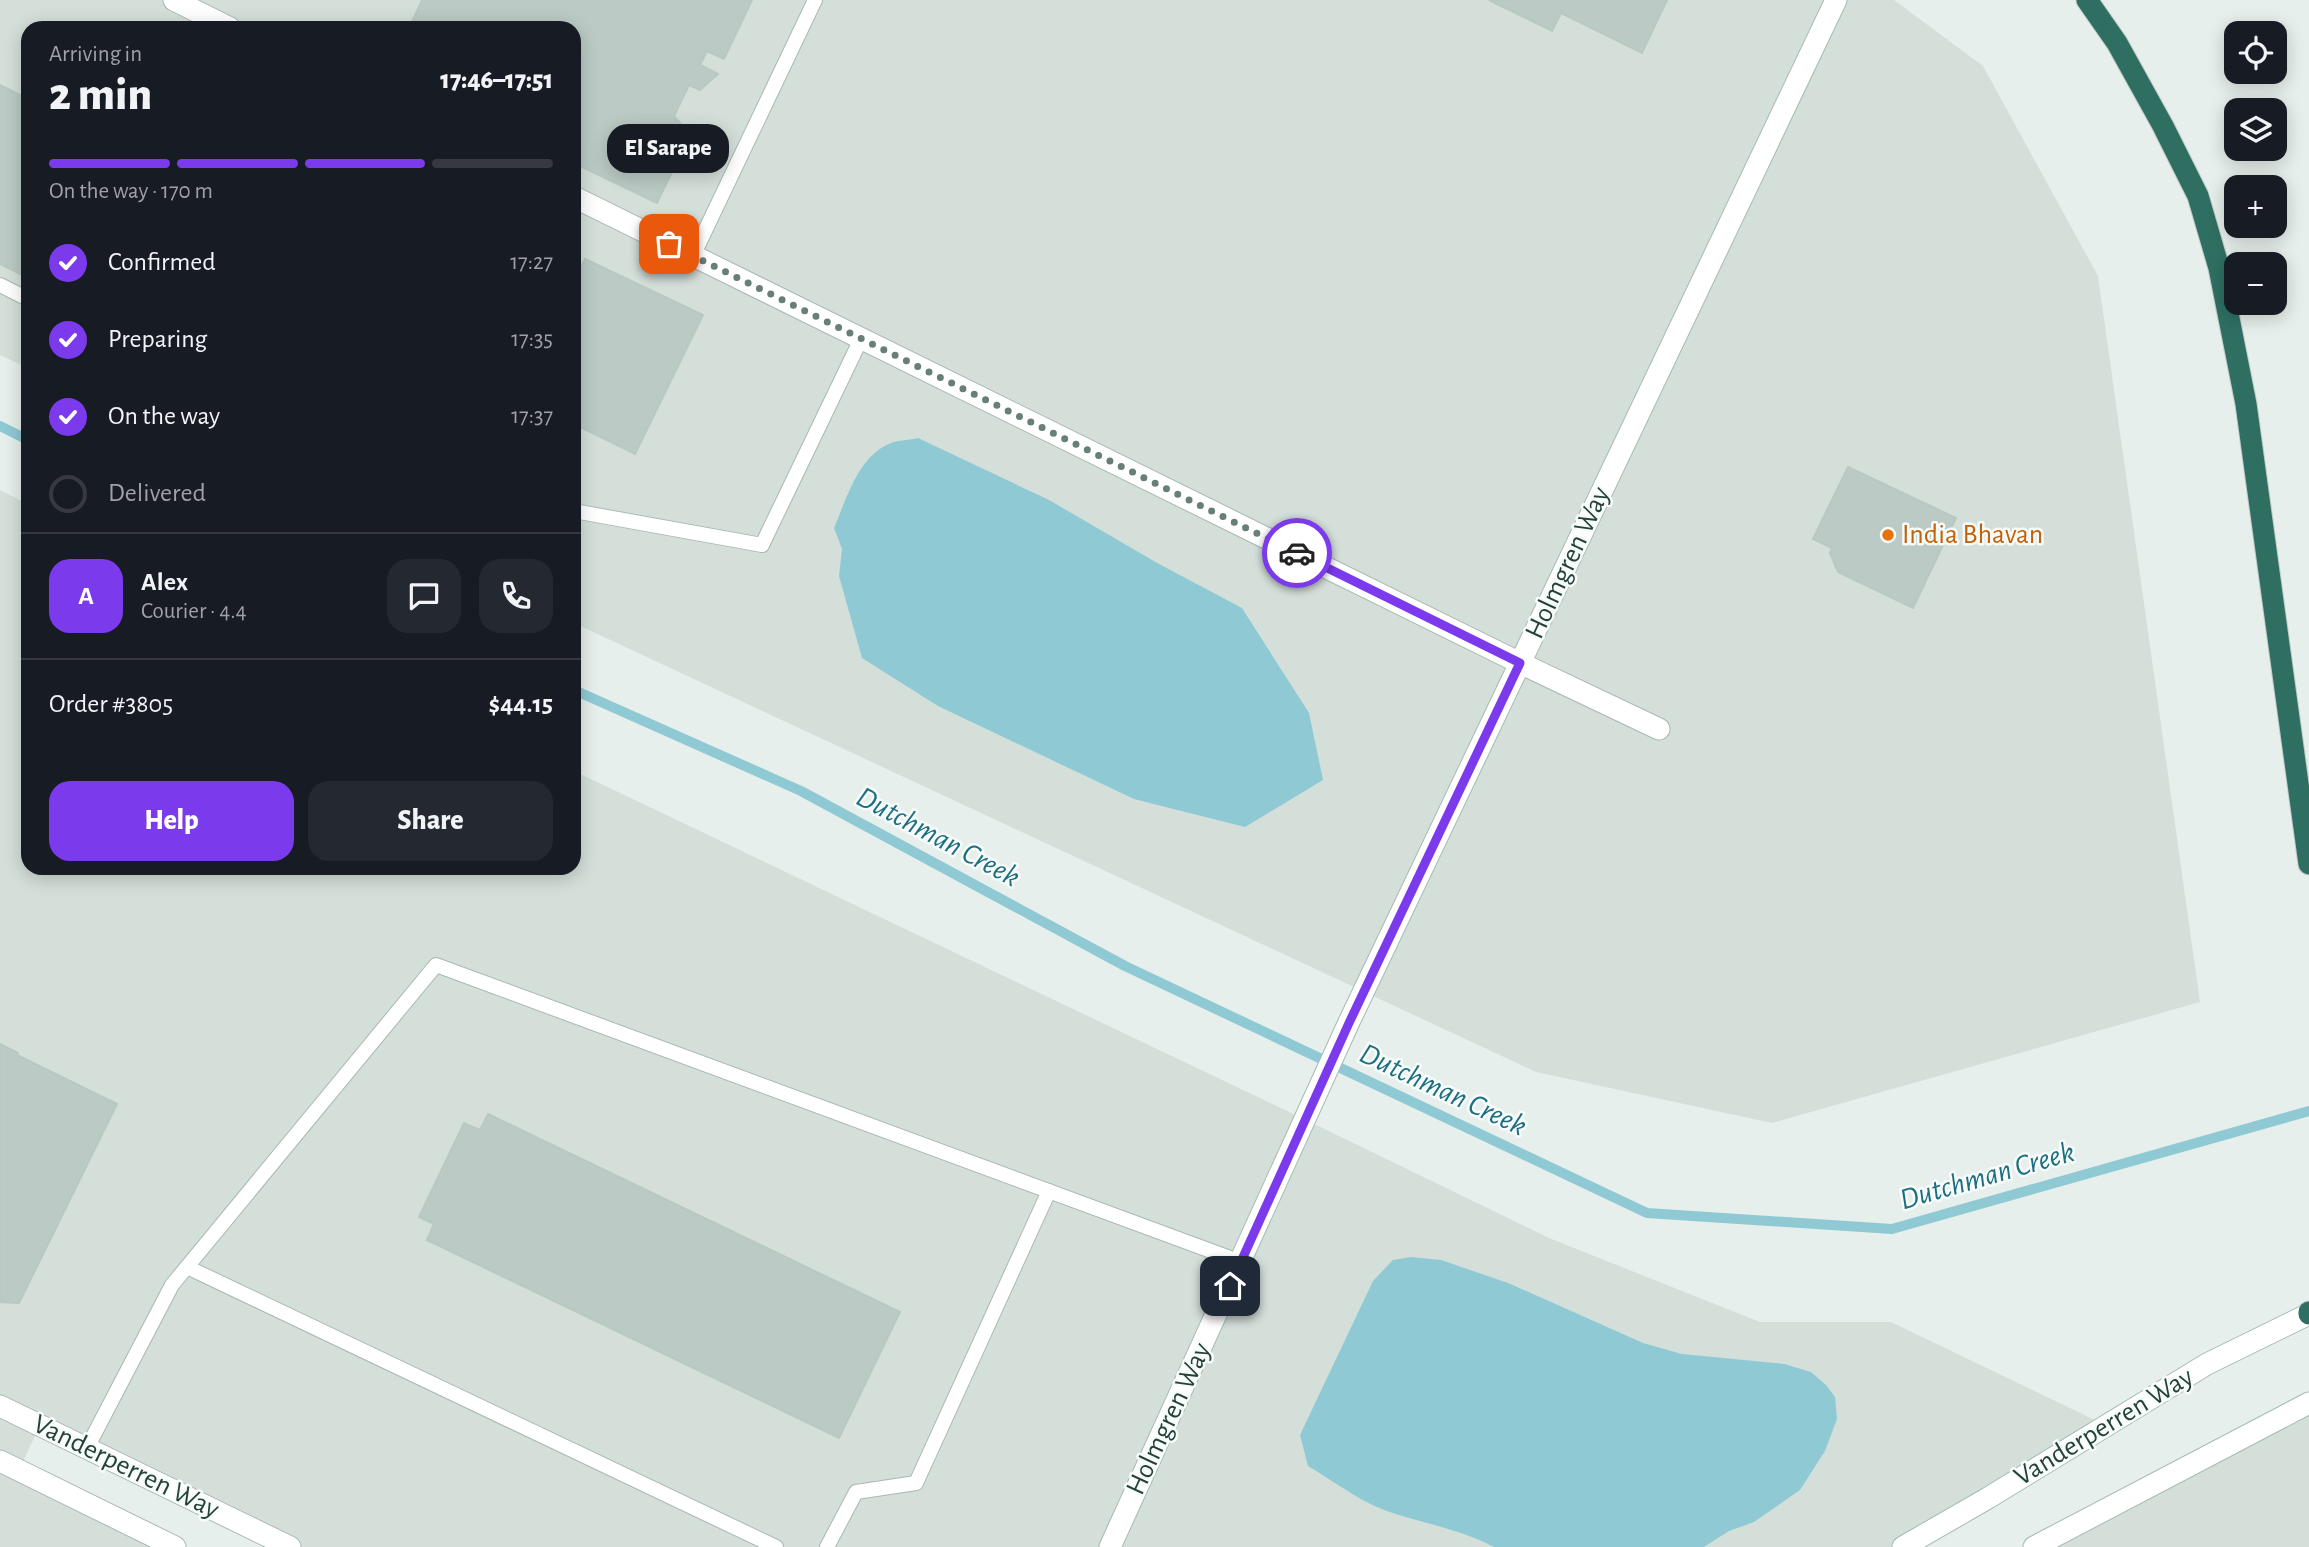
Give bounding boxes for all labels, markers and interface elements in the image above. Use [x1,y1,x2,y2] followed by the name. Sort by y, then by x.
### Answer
[2224,21,2287,315] map controls
[2224,21,2287,84] button: locate
[49,43,142,66] text: Arriving in
[440,67,553,93] text: 17:46–17:51
[49,72,152,118] text: 2 min
[2224,98,2287,161] button: layers
[608,125,730,174] callout: El Sarape
[625,137,711,160] text: El Sarape
[2224,175,2287,238] button: +
[49,180,213,203] text: On the way · 170 m
[639,214,699,274] pin
[650,225,688,263] icon: bag
[49,244,87,282] icon: check
[108,249,216,275] text: Confirmed
[510,251,553,274] text: 17:27
[2224,252,2287,315] button: −
[49,321,87,359] icon: check
[108,326,207,352] text: Preparing
[511,328,553,351] text: 17:35
[49,398,87,436] icon: check
[108,403,220,429] text: On the way
[511,405,553,428] text: 17:37
[108,480,206,506] text: Delivered
[1521,483,1615,643] street label: Holmgren Way
[1262,518,1332,588] courier
[1902,521,2043,549] place label: India Bhavan
[1880,527,1896,543] marker: India Bhavan
[1278,534,1316,572] icon: car
[387,559,461,633] button: chat
[479,559,553,633] button: phone
[141,569,188,595] text: Alex
[78,583,94,609] text: A
[141,600,247,623] text: Courier · 4.4
[49,691,173,717] text: Order #3805
[489,691,553,717] text: $44.15
[49,781,294,861] button: Help
[308,781,553,861] button: Share
[851,781,1025,893] water label: Dutchman Creek
[1355,1038,1531,1142] water label: Dutchman Creek
[1896,1137,2078,1215] water label: Dutchman Creek
[1200,1256,1260,1316] pin
[1211,1267,1249,1305] icon: home
[1122,1339,1216,1499] street label: Holmgren Way
[2010,1363,2198,1491] street label: Vanderperren Way
[29,1410,223,1524] street label: Vanderperren Way

